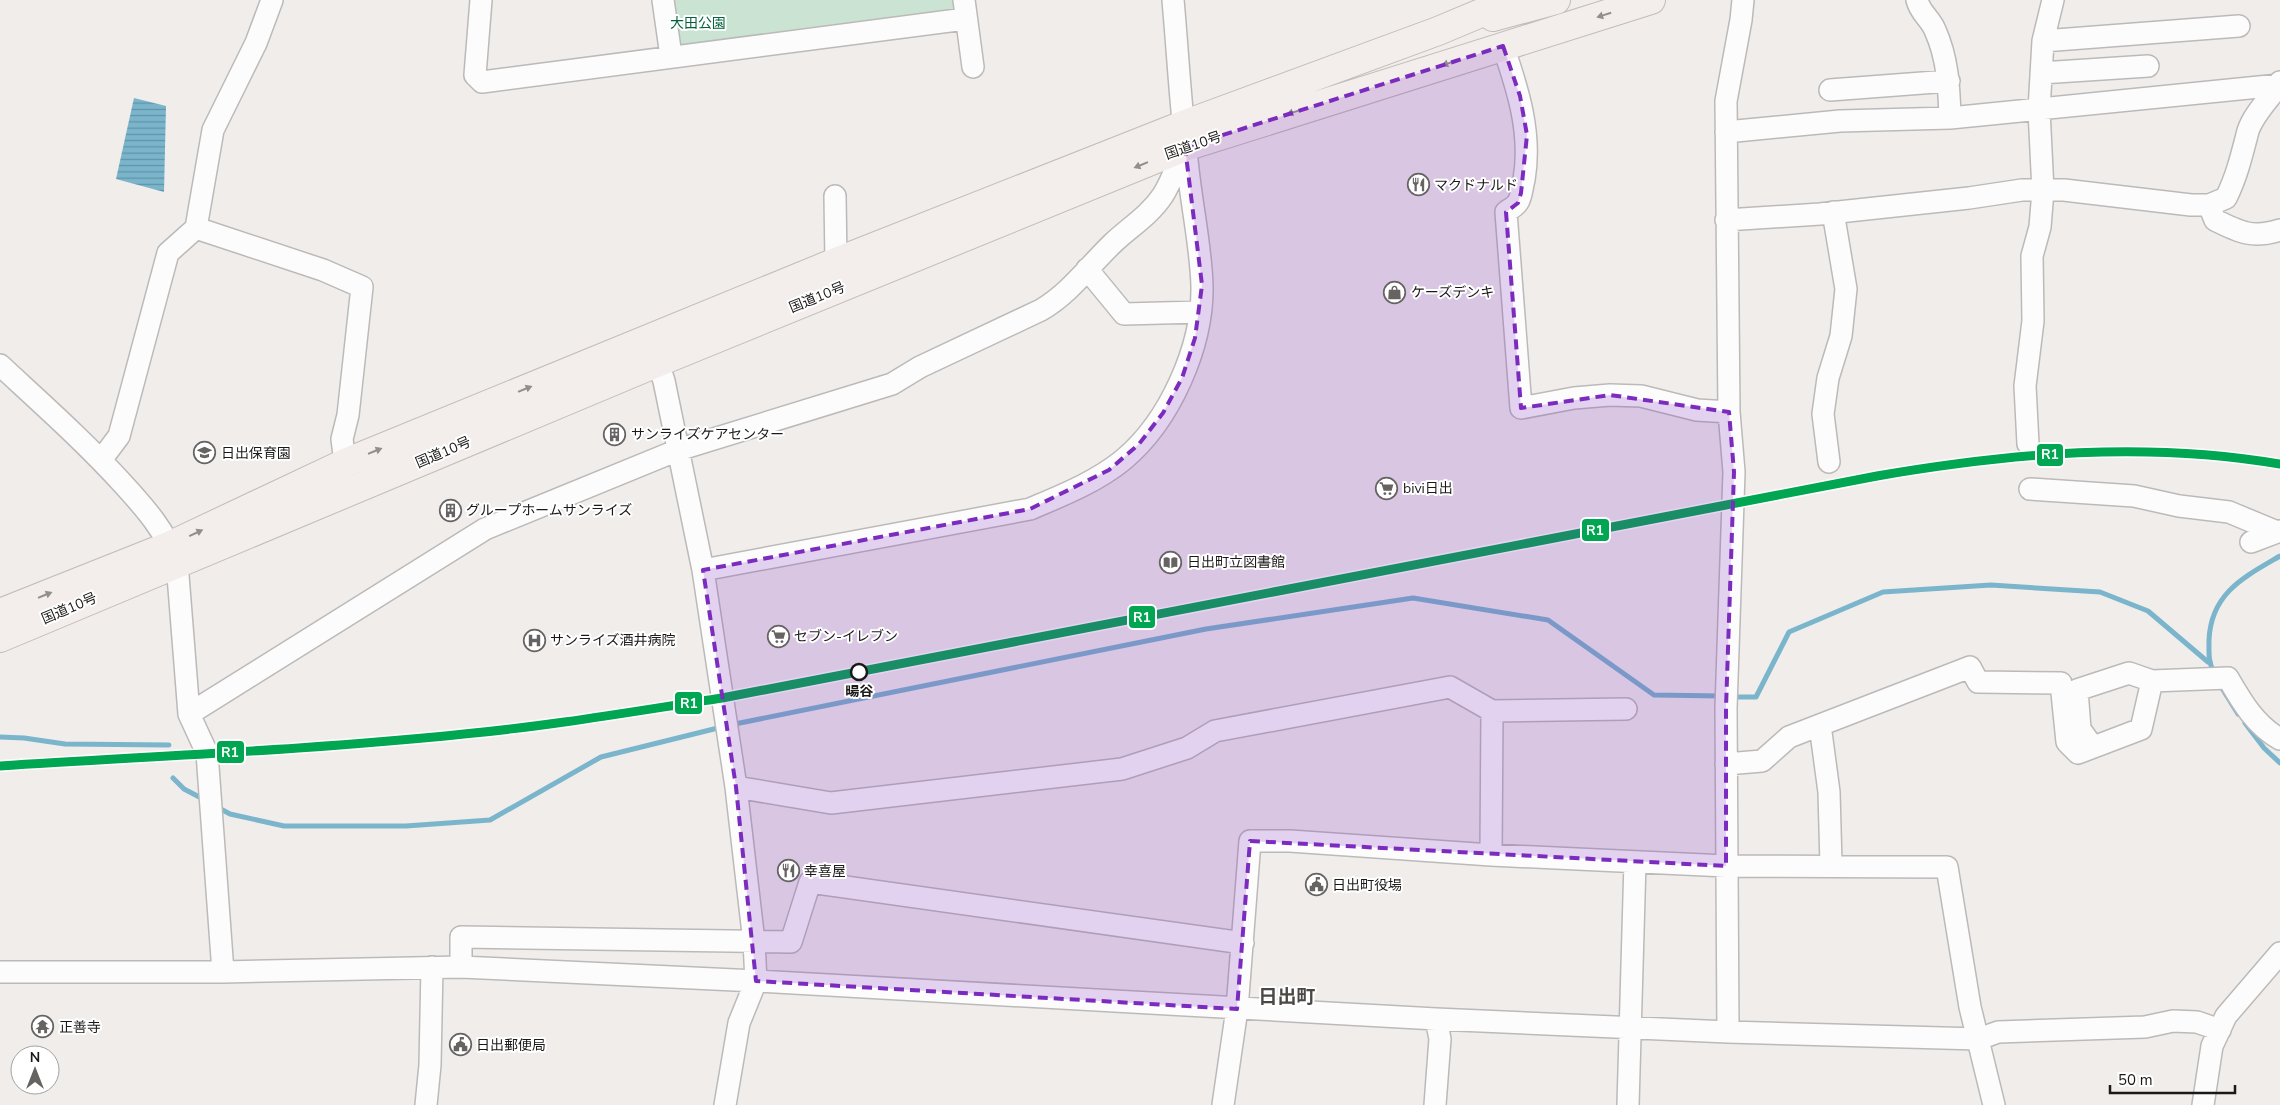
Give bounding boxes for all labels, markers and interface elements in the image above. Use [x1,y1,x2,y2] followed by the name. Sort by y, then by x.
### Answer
[1596,11,1611,19] one-way arrow
[670,14,726,33] park label: 大田公園
[1441,60,1456,68] one-way arrow
[1286,109,1301,117] one-way arrow
[1162,127,1224,164] street label: 国道10号
[1133,162,1148,169] one-way arrow
[1406,173,1430,197] restaurant icon: マクドナルド
[1434,176,1518,195] place label: マクドナルド
[786,278,848,317] street label: 国道10号
[1383,280,1407,304] shop icon: ケーズデンキ
[1411,283,1494,302] place label: ケーズデンキ
[518,385,533,392] one-way arrow
[603,422,627,446] building icon: サンライズケアセンター
[631,425,784,444] place label: サンライズケアセンター
[412,432,474,473] street label: 国道10号
[193,441,217,465] school or university icon: 日出保育園
[2036,443,2064,467] line badge: R1
[221,444,291,463] place label: 日出保育園
[2041,445,2059,464] text: R1
[368,447,383,455] one-way arrow
[1375,476,1399,500] supermarket icon: bivi日出
[1403,479,1453,498] place label: bivi日出
[438,498,462,522] building icon: グループホームサンライズ
[466,501,632,520] place label: グループホームサンライズ
[1581,518,1610,542] line badge: R1
[1586,521,1604,540] text: R1
[189,529,203,537] one-way arrow
[1159,550,1183,574] library icon: 日出町立図書館
[1187,553,1285,572] place label: 日出町立図書館
[38,588,100,629] street label: 国道10号
[38,590,52,598] one-way arrow
[1128,605,1156,629] line badge: R1
[1133,608,1151,627] text: R1
[766,624,790,648] supermarket icon: セブン-イレブン
[794,627,898,646] place label: セブン-イレブン
[522,628,546,652] hospital icon: サンライズ酒井病院
[550,631,676,650] place label: サンライズ酒井病院
[850,663,868,681] marker: 暘谷
[845,682,874,701] place label: 暘谷
[674,691,703,715] line badge: R1
[680,694,698,713] text: R1
[216,740,245,764] line badge: R1
[221,743,239,762] text: R1
[776,859,800,883] restaurant icon: 幸喜屋
[804,862,846,881] place label: 幸喜屋
[1304,873,1328,897] public building icon: 日出町役場
[1332,876,1402,895] place label: 日出町役場
[1258,984,1316,1010] district label: 日出町
[31,1015,55,1039] temple icon: 正善寺
[59,1018,101,1037] place label: 正善寺
[448,1033,472,1057] public building icon: 日出郵便局
[476,1036,546,1055] place label: 日出郵便局
[10,1045,60,1095] north arrow
[30,1048,40,1067] text: N
[2110,1062,2235,1094] scale bar
[2118,1070,2153,1090] text: 50 m

